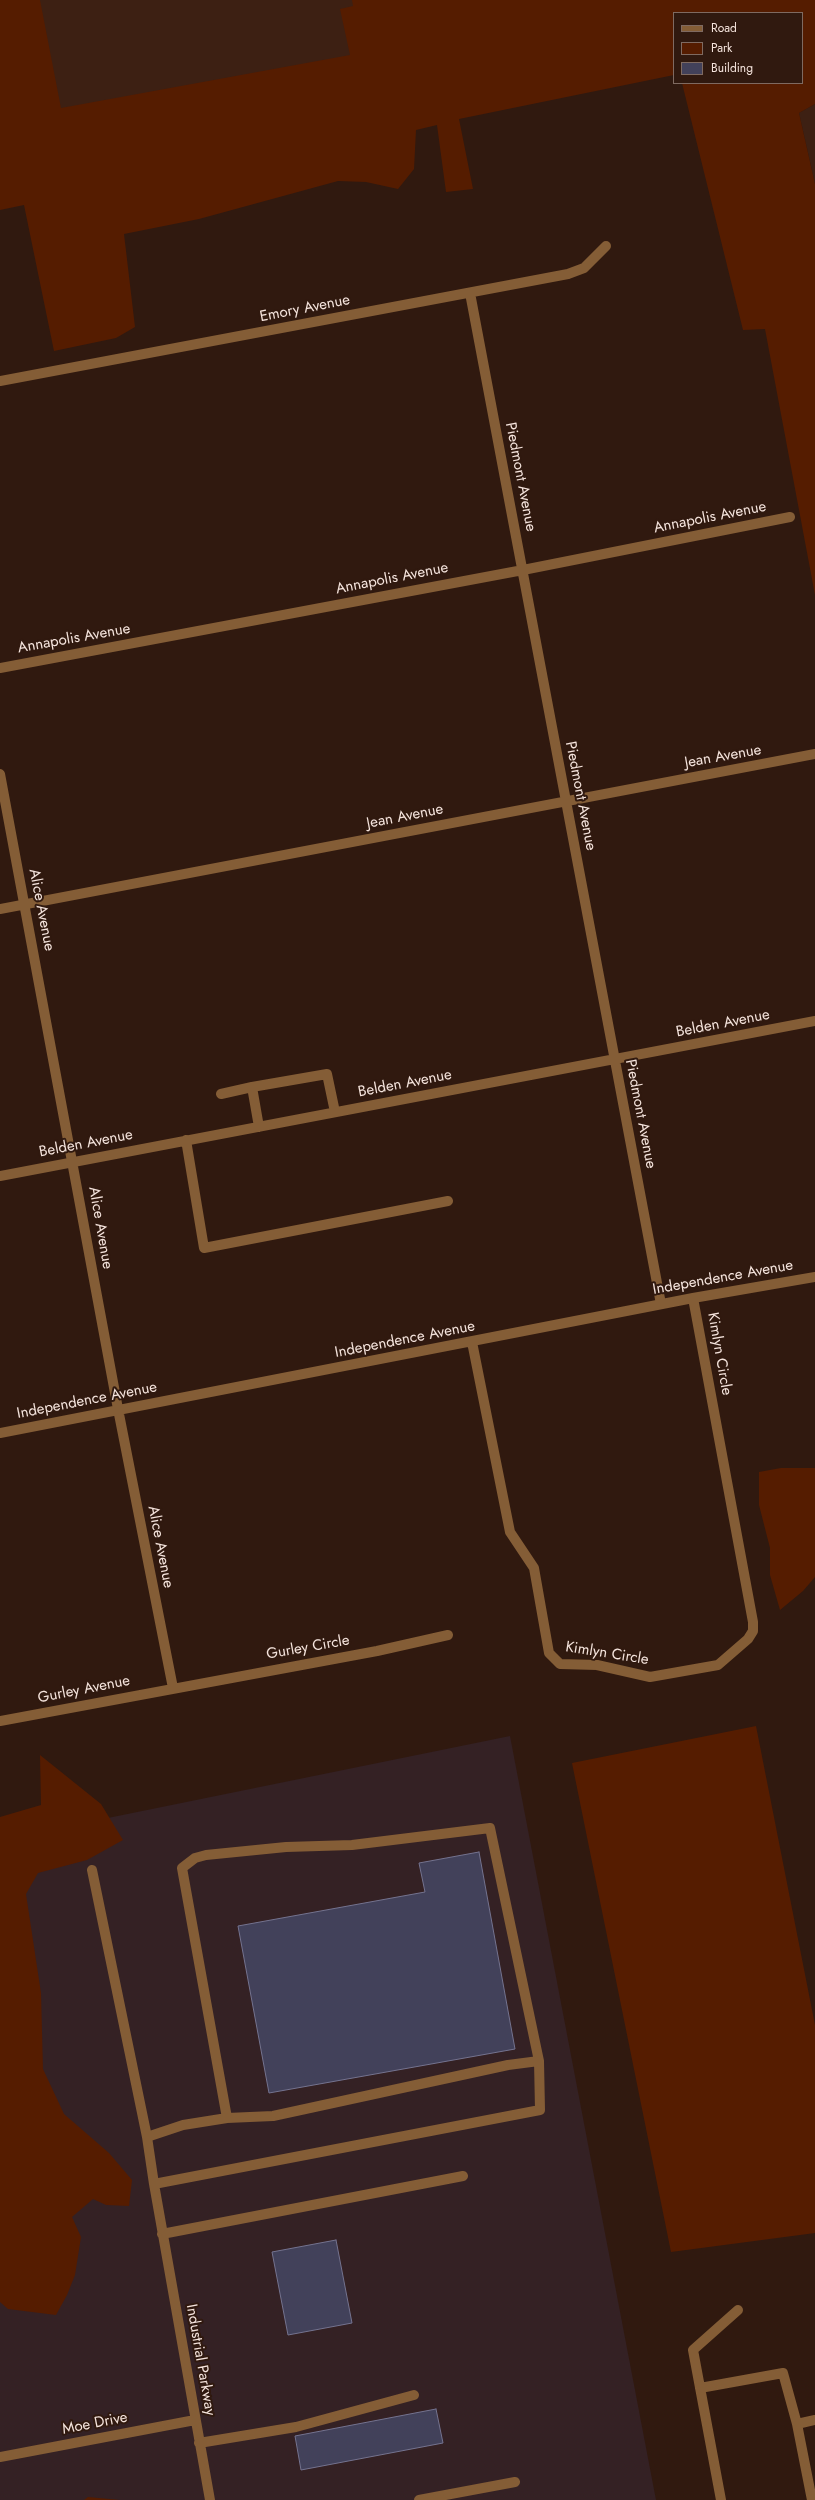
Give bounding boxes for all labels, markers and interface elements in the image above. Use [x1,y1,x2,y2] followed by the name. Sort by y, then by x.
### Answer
[673,12,803,84] legend
[711,19,737,37] text: Road
[711,39,732,57] text: Park
[711,59,753,77] text: Building
[258,291,352,327] street label: Emory Avenue
[501,421,539,533] street label: Piedmont Avenue
[652,498,768,538] street label: Annapolis Avenue
[334,559,450,599] street label: Annapolis Avenue
[16,620,132,658] street label: Annapolis Avenue
[561,740,599,852] street label: Piedmont Avenue
[683,741,763,773] street label: Jean Avenue
[365,801,445,833] street label: Jean Avenue
[24,867,58,953] street label: Alice Avenue
[675,1006,771,1042] street label: Belden Avenue
[621,1058,659,1170] street label: Piedmont Avenue
[357,1066,453,1102] street label: Belden Avenue
[38,1126,134,1162] street label: Belden Avenue
[84,1185,116,1271] street label: Alice Avenue
[651,1257,795,1299] street label: Independence Avenue
[703,1311,735,1397] street label: Kimlyn Circle
[333,1318,477,1362] street label: Independence Avenue
[15,1379,159,1423] street label: Independence Avenue
[143,1504,177,1590] street label: Alice Avenue
[265,1632,351,1664] street label: Gurley Circle
[564,1639,650,1669] street label: Kimlyn Circle
[36,1672,132,1708] street label: Gurley Avenue
[181,2303,219,2417] street label: Industrial Parkway
[61,2409,129,2439] street label: Moe Drive

